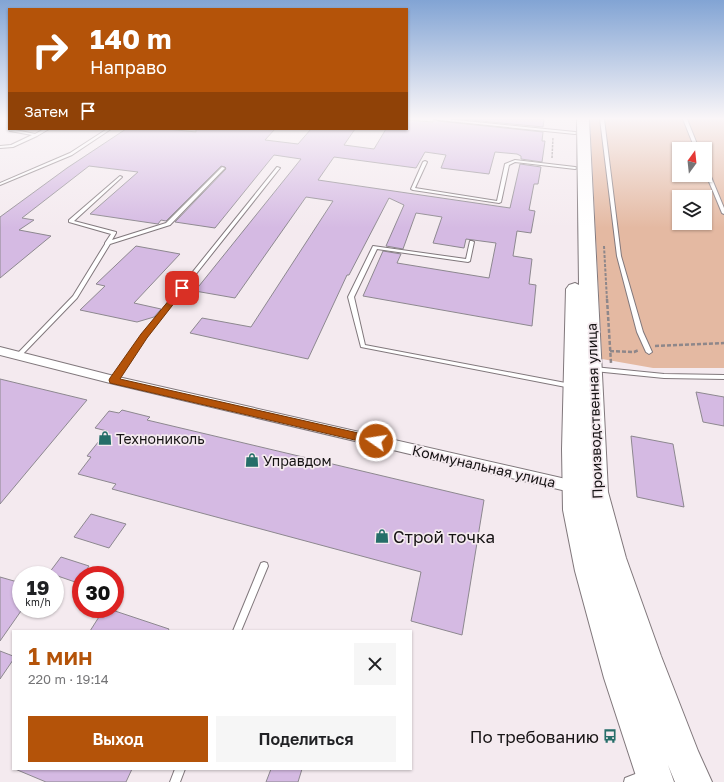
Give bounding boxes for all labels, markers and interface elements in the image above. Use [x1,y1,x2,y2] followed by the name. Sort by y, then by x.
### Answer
[90,22,172,55] text: 140 m
[24,24,76,76] icon: right
[90,56,167,78] text: Направо
[77,100,99,122] icon: arrive
[24,102,69,120] text: Затем
[672,142,712,182] north arrow
[672,142,712,230] map controls
[672,190,712,230] button: layers
[165,271,199,305] pin
[171,277,193,299] icon: arrive
[582,323,606,499] street label: Производственная улица
[355,420,397,462] position arrow
[97,430,113,446] shop icon: Технониколь
[116,430,205,447] place label: Технониколь
[411,441,557,491] street label: Коммунальная улица
[244,452,260,468] shop icon: Управдом
[263,452,332,469] place label: Управдом
[393,526,495,547] place label: Строй точка
[374,528,390,544] shop icon: Строй точка
[72,566,124,618] speed limit sign: 30
[26,575,49,599] text: 19
[25,596,51,608] text: km/h
[28,641,93,670] text: 1 мин
[354,643,396,685] button: close
[28,671,109,687] text: 220 m · 19:14
[28,716,208,762] button: Выход
[216,716,396,762] button: Поделиться
[470,726,599,747] place label: По требованию
[602,728,618,744] bus stop icon: По требованию

